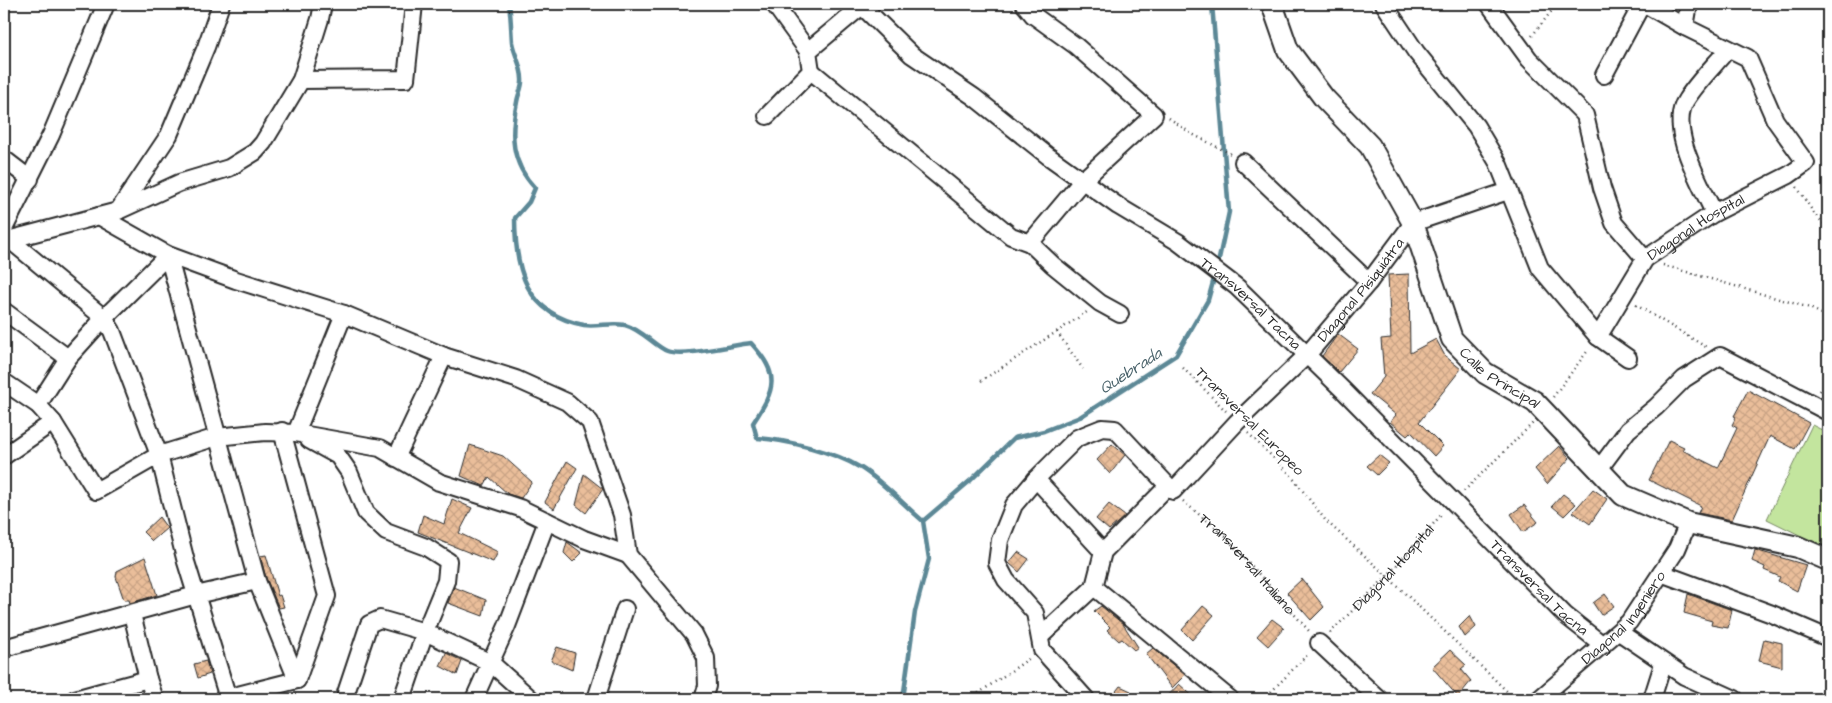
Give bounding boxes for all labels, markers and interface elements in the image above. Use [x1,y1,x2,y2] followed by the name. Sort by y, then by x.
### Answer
[1643,189,1748,266] street label: Diagonal Hospital
[1313,233,1410,347] street label: Diagonal Pisiquiátra
[1196,253,1306,355] street label: Transversal Tacna
[1095,342,1167,399] water label: Quebrada
[1454,343,1545,413] street label: Calle Principal
[1191,362,1309,481] street label: Transversal Europeo
[1194,509,1300,620] street label: Transversal Italiano
[1348,520,1439,616] street label: Diagonal Hospital
[1485,535,1593,641] street label: Transversal Tacna
[1577,566,1671,670] street label: Diagonal Ingeniero

